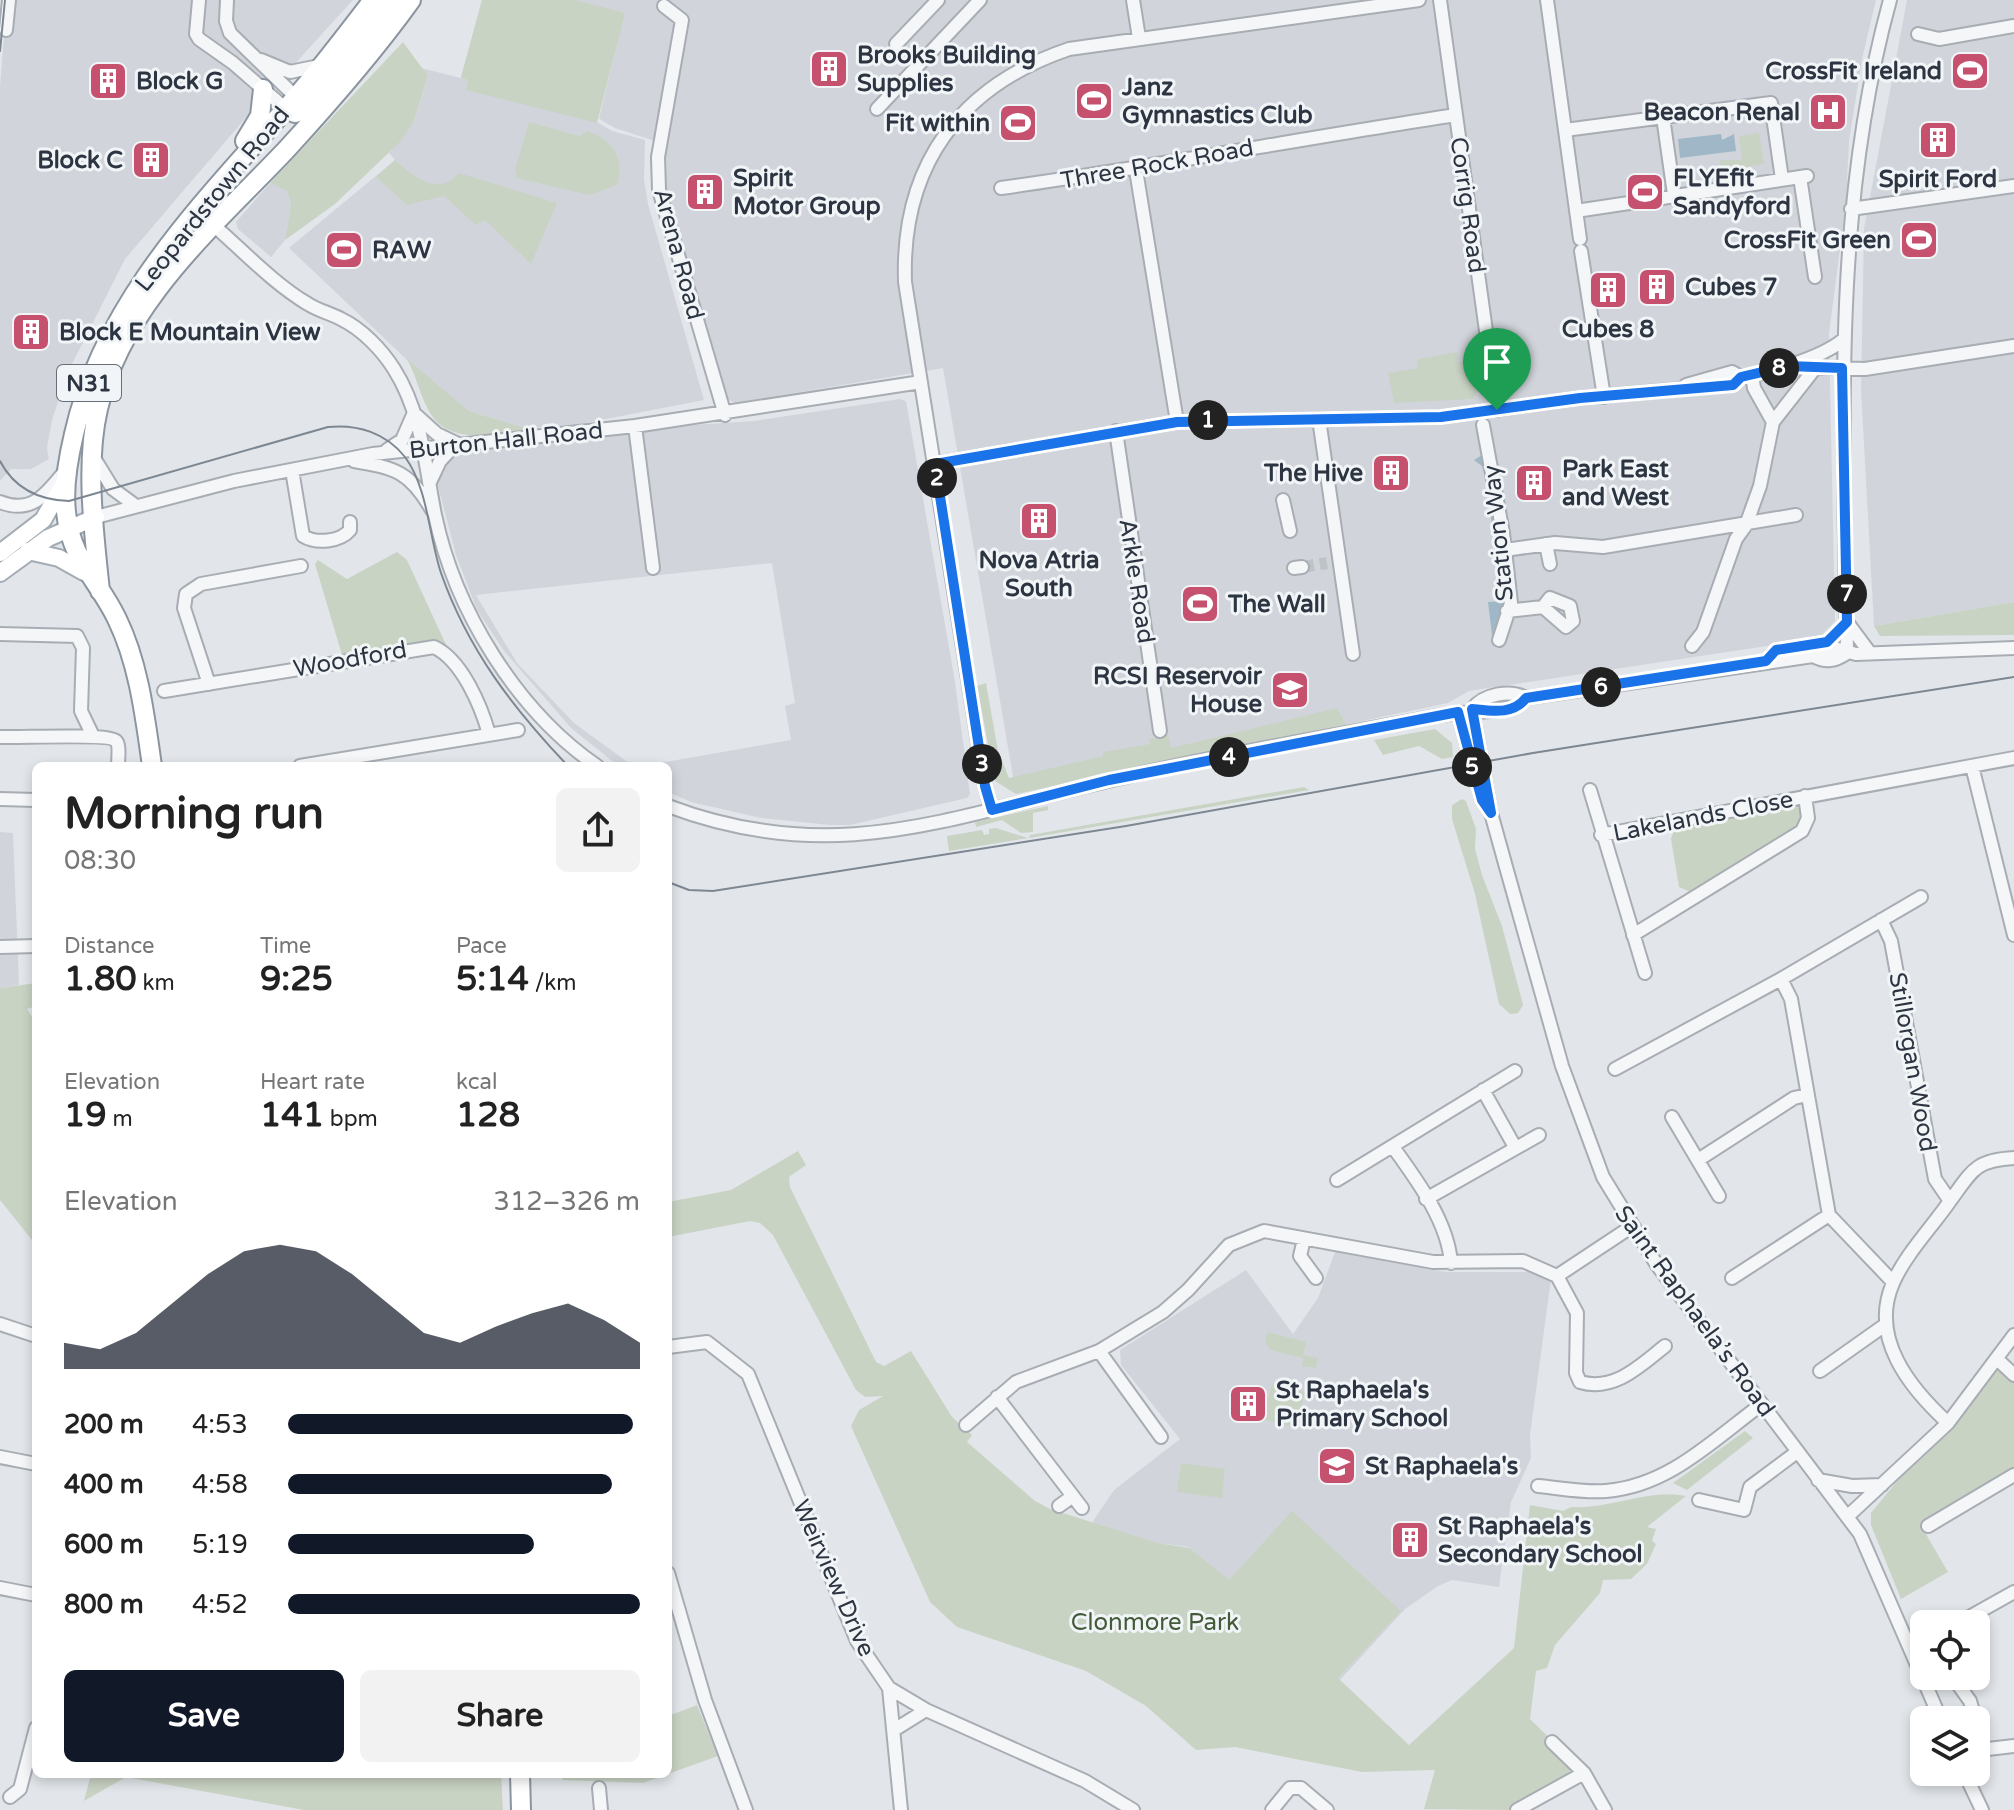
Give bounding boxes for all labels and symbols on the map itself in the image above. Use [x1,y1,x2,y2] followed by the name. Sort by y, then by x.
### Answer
[857,41,1036,98] place label: Brooks Building Supplies
[808,48,850,90] building icon: Brooks Building Supplies
[1949,50,1991,92] sports icon: CrossFit Ireland
[1765,57,1942,86] place label: CrossFit Ireland
[87,60,129,102] building icon: Block G
[136,67,223,96] place label: Block G
[1121,73,1313,130] place label: Janz Gymnastics Club
[1073,80,1115,122] sports icon: Janz Gymnastics Club
[1807,91,1849,133] hospital icon: Beacon Renal
[1644,98,1800,127] place label: Beacon Renal
[129,101,296,298] street label: Leopardstown Road
[997,102,1039,144] sports icon: Fit within
[885,109,990,138] place label: Fit within
[1917,119,1959,161] building icon: Spirit Ford
[1058,133,1256,196] street label: Three Rock Road
[1444,135,1491,275] street label: Corrig Road
[130,139,172,181] building icon: Block C
[37,146,123,175] place label: Block C
[733,164,881,221] place label: Spirit Motor Group
[1673,164,1791,221] place label: FLYEfit Sandyford
[1879,165,1997,194] place label: Spirit Ford
[684,171,726,213] building icon: Spirit Motor Group
[1624,171,1666,213] sports icon: FLYEfit Sandyford
[647,185,710,323] street label: Arena Road
[1898,219,1940,261] sports icon: CrossFit Green
[1724,226,1891,255] place label: CrossFit Green
[323,229,365,271] sports icon: RAW
[372,236,432,265] place label: RAW
[1636,266,1678,308] building icon: Cubes 7
[1587,269,1629,311] building icon: Cubes 8
[1685,273,1778,302] place label: Cubes 7
[10,311,52,353] building icon: Block E Mountain View
[1562,315,1654,344] place label: Cubes 8
[59,318,320,347] place label: Block E Mountain View
[1463,328,1531,410] pin
[1759,348,1799,388] pin: 8
[57,365,121,401] road number: N31
[1188,400,1228,440] pin: 1
[408,416,604,465] street label: Burton Hall Road
[1370,452,1412,494] building icon: The Hive
[1562,455,1670,512] place label: Park East and West
[917,458,957,498] pin: 2
[1263,459,1363,488] place label: The Hive
[1513,462,1555,504] building icon: Park East and West
[1477,463,1520,602] street label: Station Way
[1018,500,1060,542] building icon: Nova Atria South
[1112,517,1161,646] street label: Arkle Road
[979,546,1099,603] place label: Nova Atria South
[1827,574,1867,614] pin: 7
[1179,583,1221,625] sports icon: The Wall
[1227,590,1326,619] place label: The Wall
[291,635,409,684] street label: Woodford
[1093,662,1263,719] place label: RCSI Reservoir House
[1581,667,1621,707] pin: 6
[1269,669,1311,711] school or university icon: RCSI Reservoir House
[1209,737,1249,777] pin: 4
[962,744,1002,784] pin: 3
[1452,747,1492,787] pin: 5
[1610,785,1796,848] street label: Lakelands Close
[1882,970,1943,1154] street label: Stillorgan Wood
[1608,1200,1781,1423] street label: Saint Raphaela’s Road
[1276,1376,1448,1433] place label: St Raphaela's Primary School
[1227,1383,1269,1425] building icon: St Raphaela's Primary School
[1316,1445,1358,1487] school or university icon: St Raphaela's
[1365,1452,1518,1481] place label: St Raphaela's
[786,1495,881,1661] street label: Weirview Drive
[1438,1512,1643,1569] place label: St Raphaela's Secondary School
[1389,1519,1431,1561] building icon: St Raphaela's Secondary School
[1071,1608,1239,1637] park label: Clonmore Park

